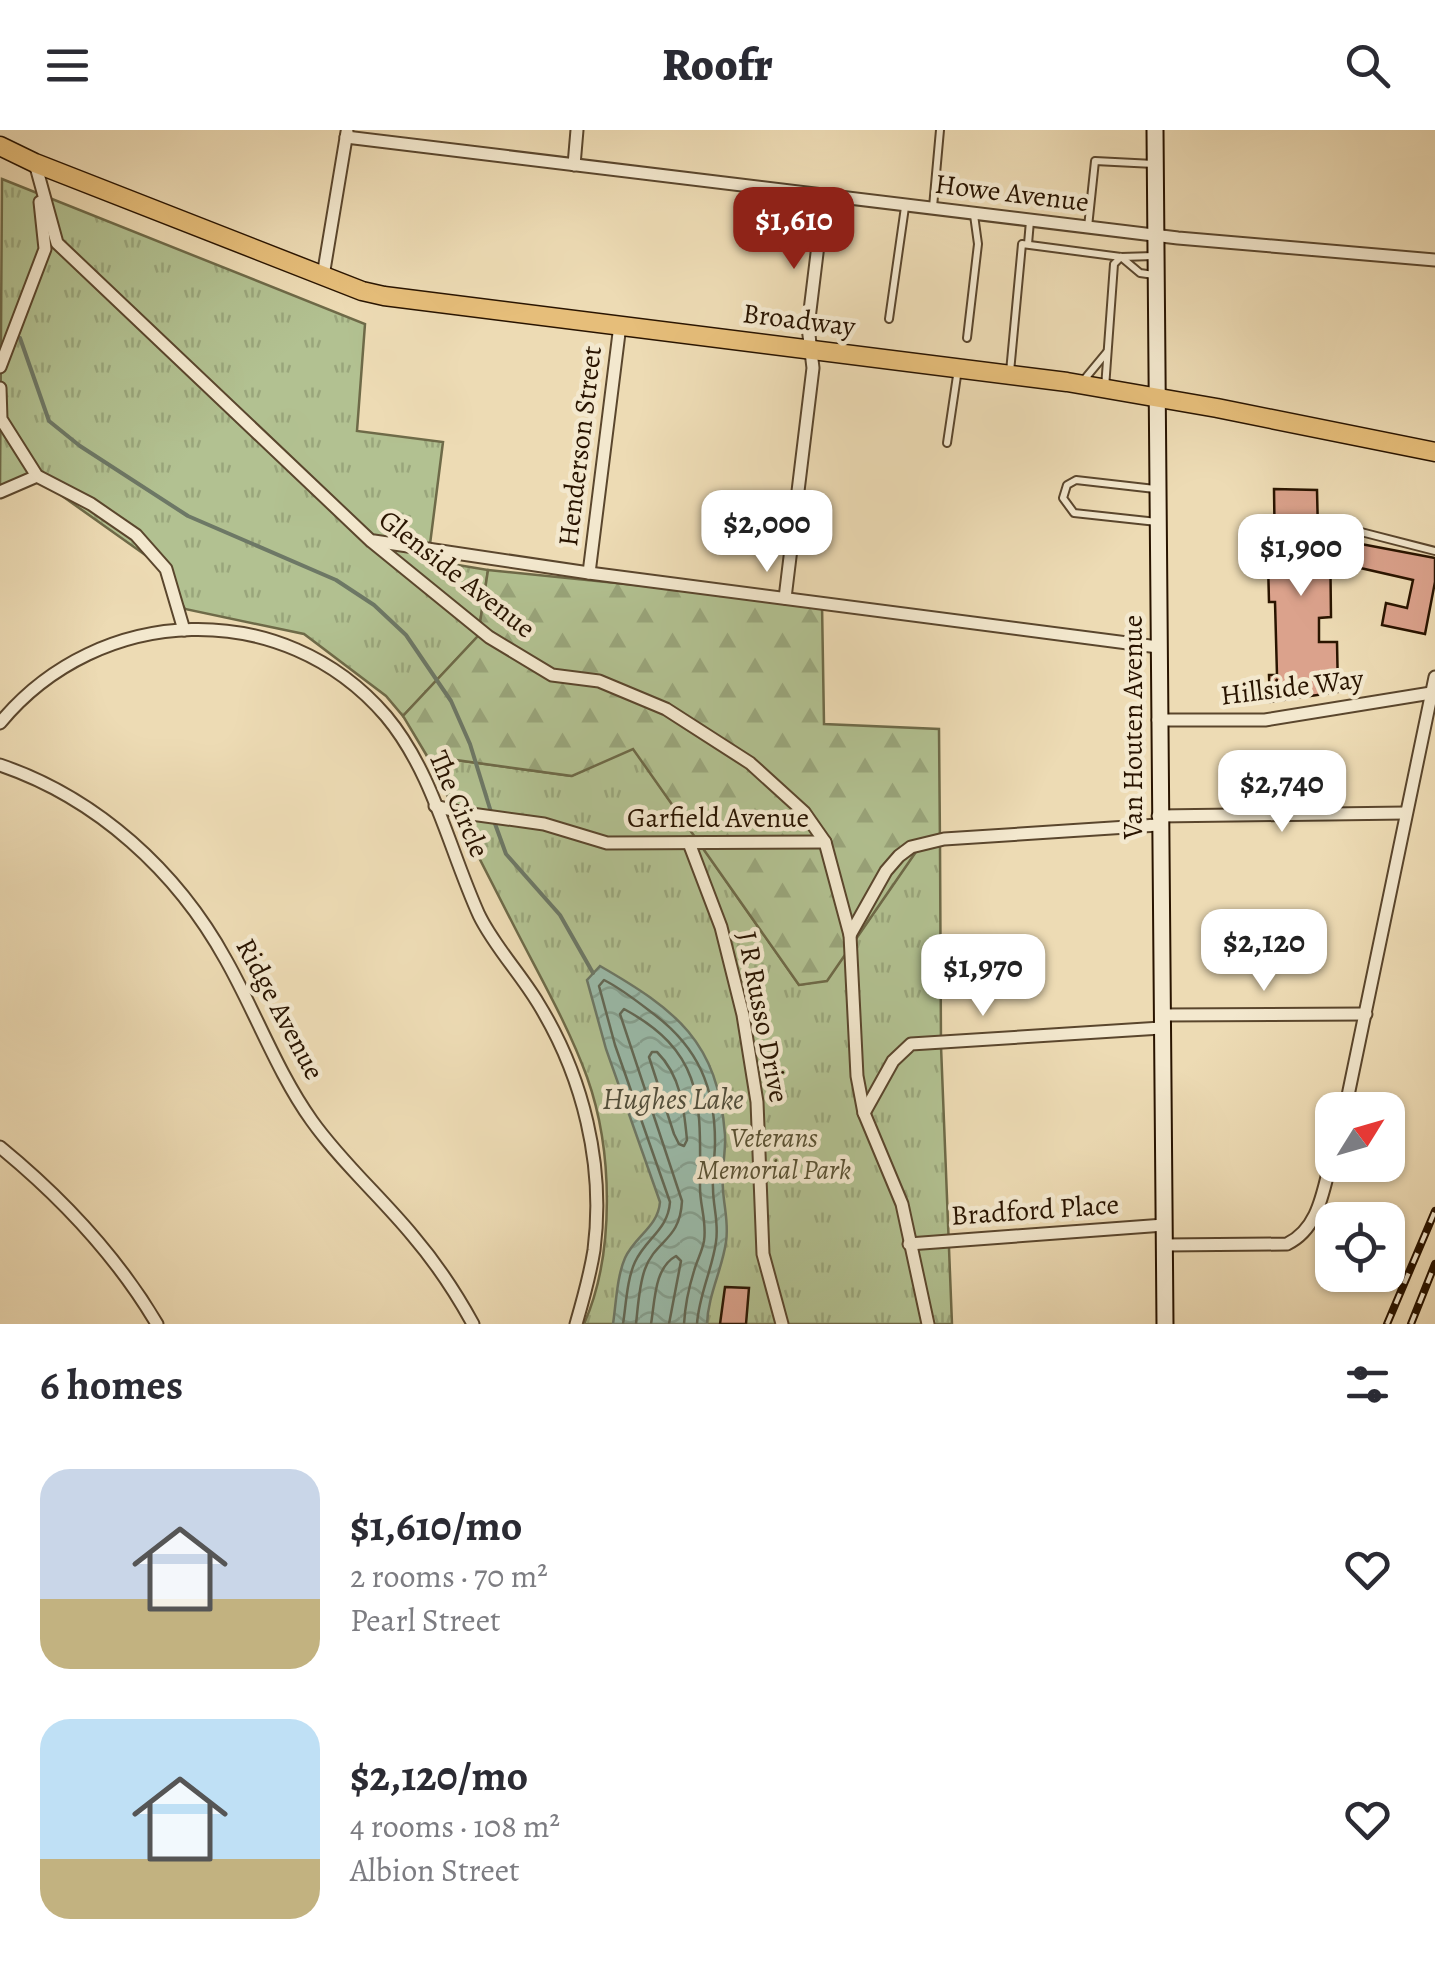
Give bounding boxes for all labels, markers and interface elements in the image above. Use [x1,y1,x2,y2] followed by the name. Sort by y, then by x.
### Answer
[662,34,773,96] text: Roofr
[40,38,95,93] icon: menu
[1340,38,1395,93] icon: search
[933,165,1091,221] street label: Howe Avenue
[713,187,875,272] pin: $1,610
[755,197,833,241] text: $1,610
[740,294,858,346] street label: Broadway
[549,344,611,548] street label: Henderson Street
[686,490,848,575] pin: $2,000
[723,500,811,544] text: $2,000
[371,501,543,647] street label: Glenside Avenue
[1220,514,1382,599] pin: $1,900
[1260,524,1342,568] text: $1,900
[1114,615,1152,840] street label: Van Houten Avenue
[1218,659,1366,715] street label: Hillside Way
[420,745,498,863] street label: The Circle
[1201,750,1363,835] pin: $2,740
[1240,760,1324,804] text: $2,740
[627,799,809,837] street label: Garfield Avenue
[1183,909,1345,994] pin: $2,120
[1223,919,1305,963] text: $2,120
[728,928,798,1106] street label: J R Russo Drive
[227,932,333,1086] street label: Ridge Avenue
[902,934,1064,1019] pin: $1,970
[943,944,1023,988] text: $1,970
[602,1079,744,1119] water label: Hughes Lake
[1315,1092,1405,1182] north arrow
[1315,1092,1405,1292] map controls
[697,1119,851,1189] park label: Veterans Memorial Park
[950,1185,1120,1235] street label: Bradford Place
[1315,1202,1405,1292] button: locate
[40,1356,183,1413] text: 6 homes
[1340,1357,1395,1412] icon: filters
[350,1497,522,1554] text: $1,610/mo
[120,1509,240,1629] icon: home
[1340,1542,1395,1597] icon: heart
[350,1554,548,1598] text: 2 rooms · 70 m²
[350,1598,501,1642] text: Pearl Street
[350,1747,528,1804] text: $2,120/mo
[120,1759,240,1879] icon: home
[1340,1792,1395,1847] icon: heart
[350,1804,560,1848] text: 4 rooms · 108 m²
[350,1848,520,1892] text: Albion Street

